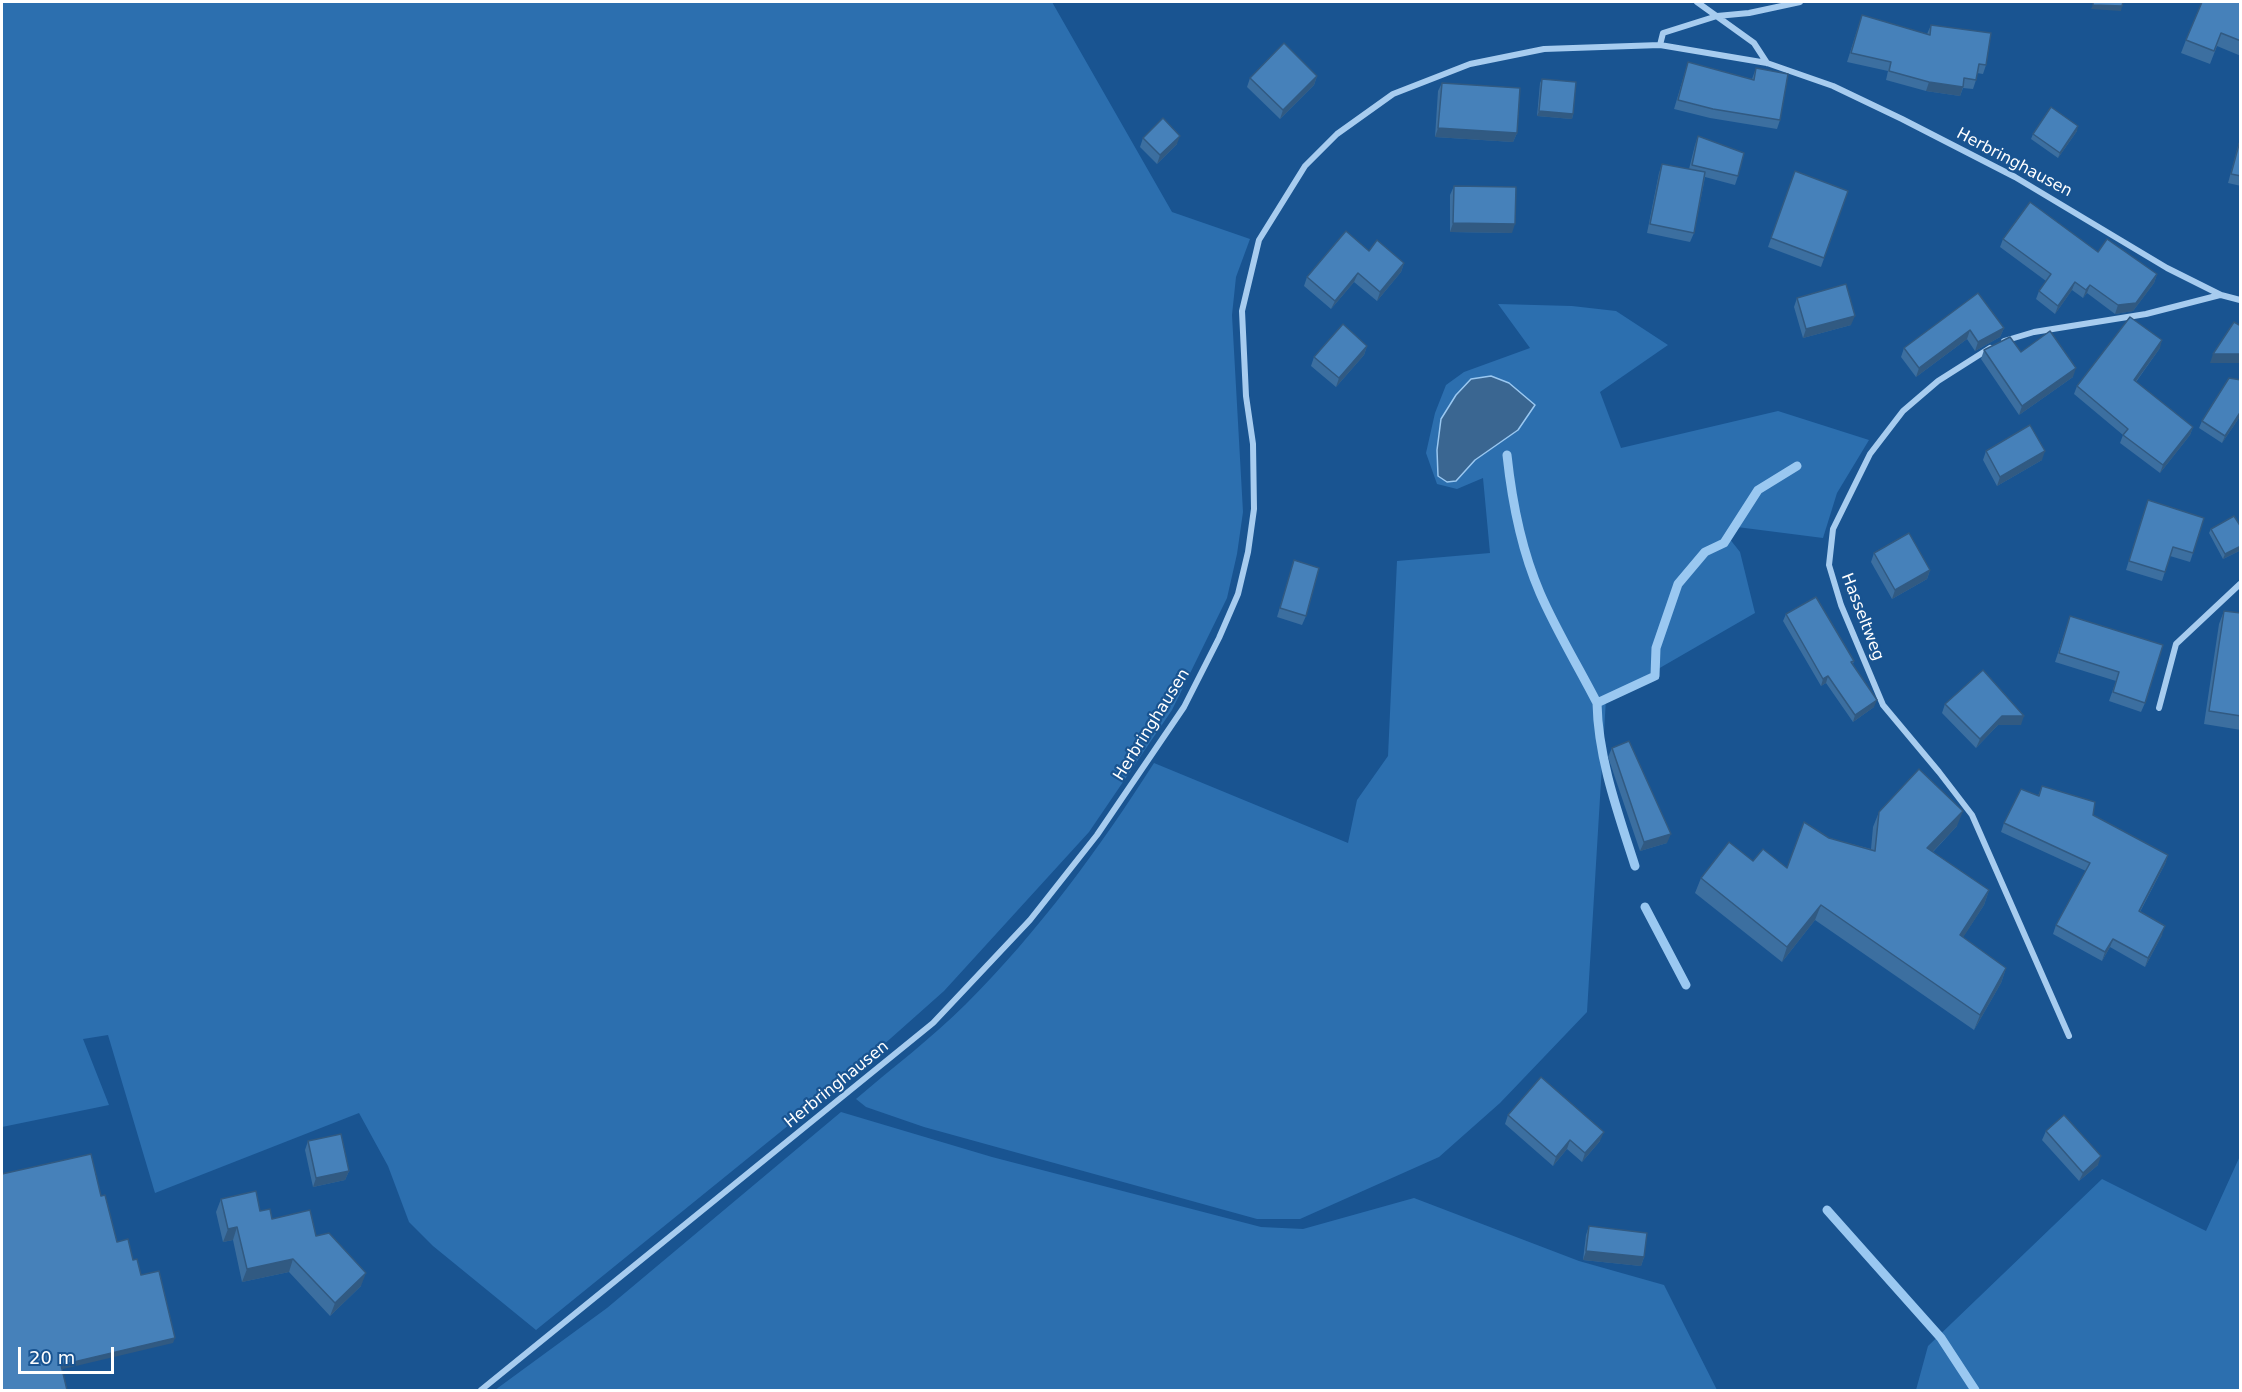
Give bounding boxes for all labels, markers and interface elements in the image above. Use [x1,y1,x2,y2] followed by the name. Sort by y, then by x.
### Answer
[1953,124,2075,202] street label: Herbringhausen
[1837,571,1887,663] street label: Hasseltweg
[1110,665,1194,785] street label: Herbringhausen
[781,1037,893,1133] street label: Herbringhausen
[21,1335,117,1373] scale bar
[29,1347,75,1368] text: 20 m

